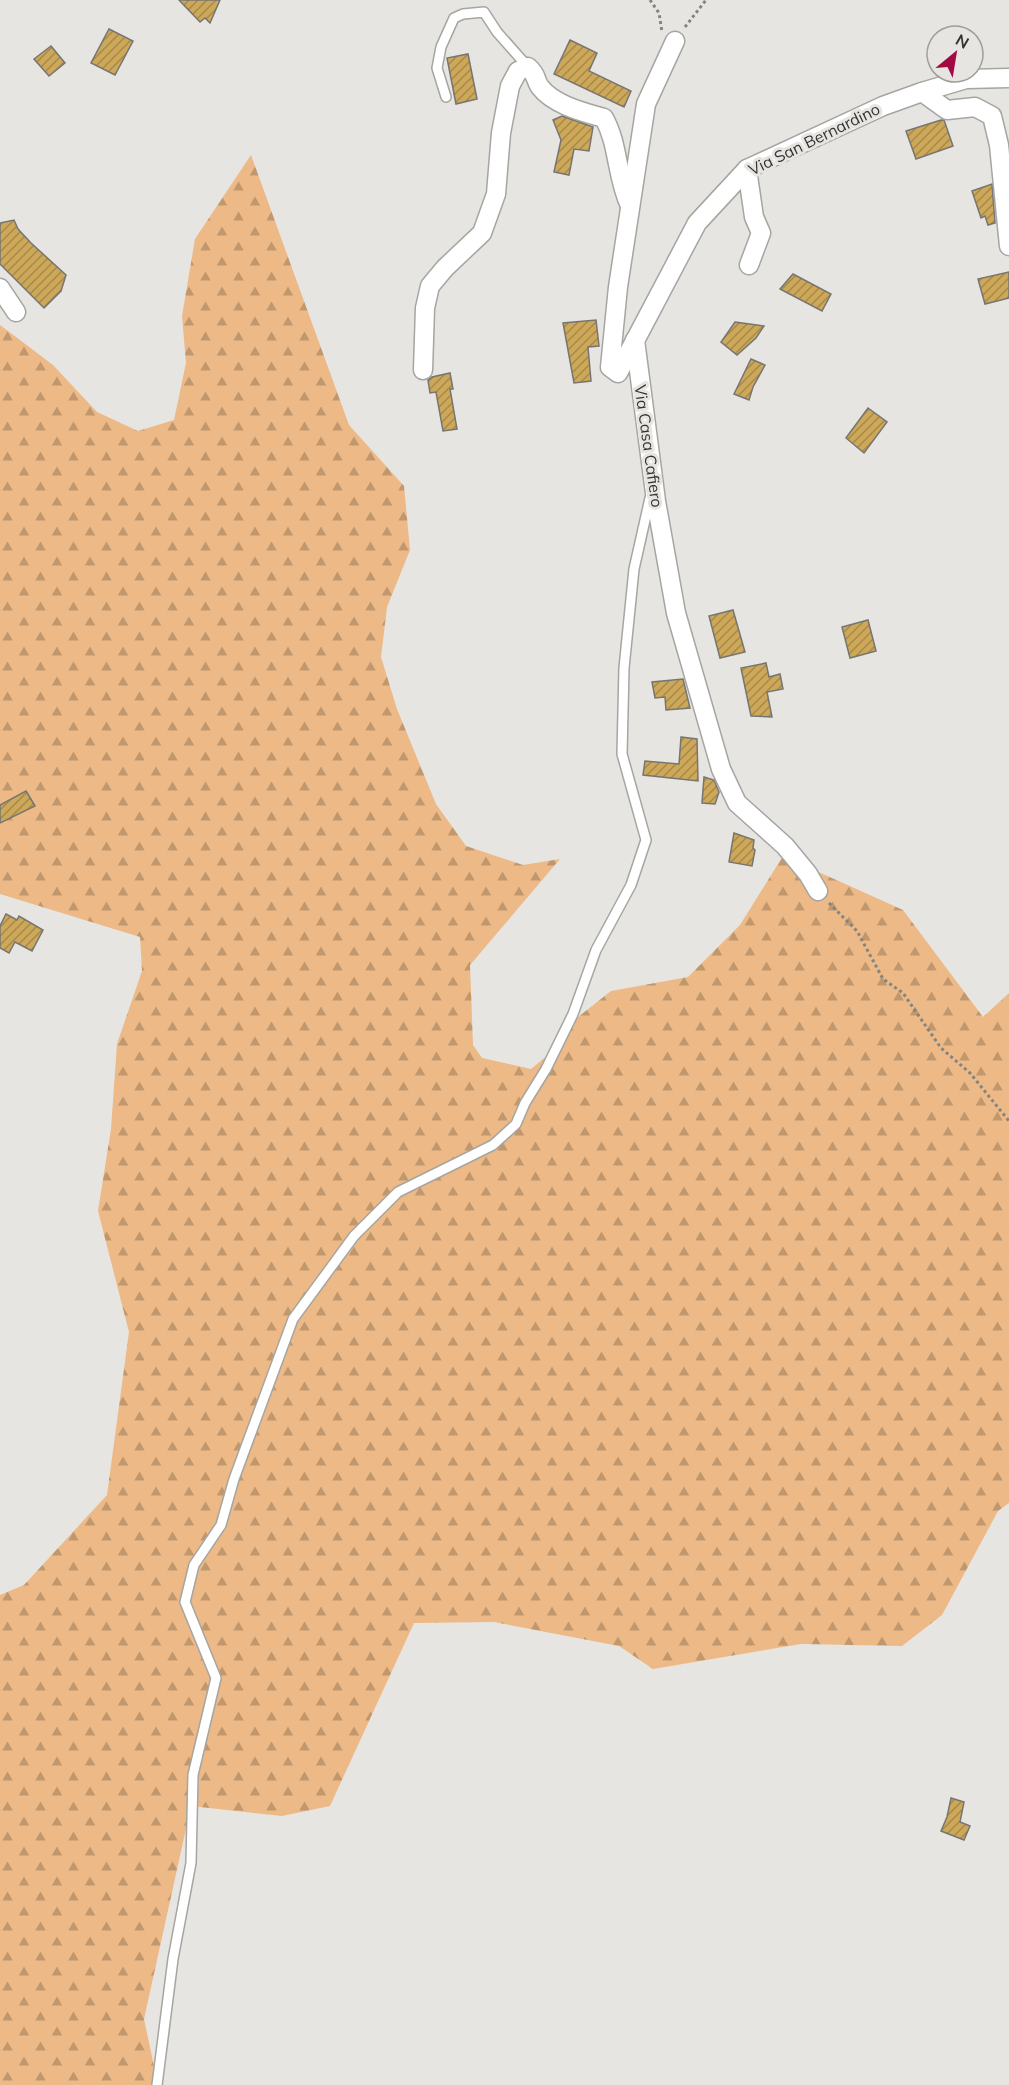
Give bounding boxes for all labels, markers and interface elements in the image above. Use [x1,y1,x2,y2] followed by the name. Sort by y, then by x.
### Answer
[925,24,985,84] north arrow
[952,29,973,53] text: N
[745,98,883,180] street label: Via San Bernardino
[630,383,668,509] street label: Via Casa Cafiero

